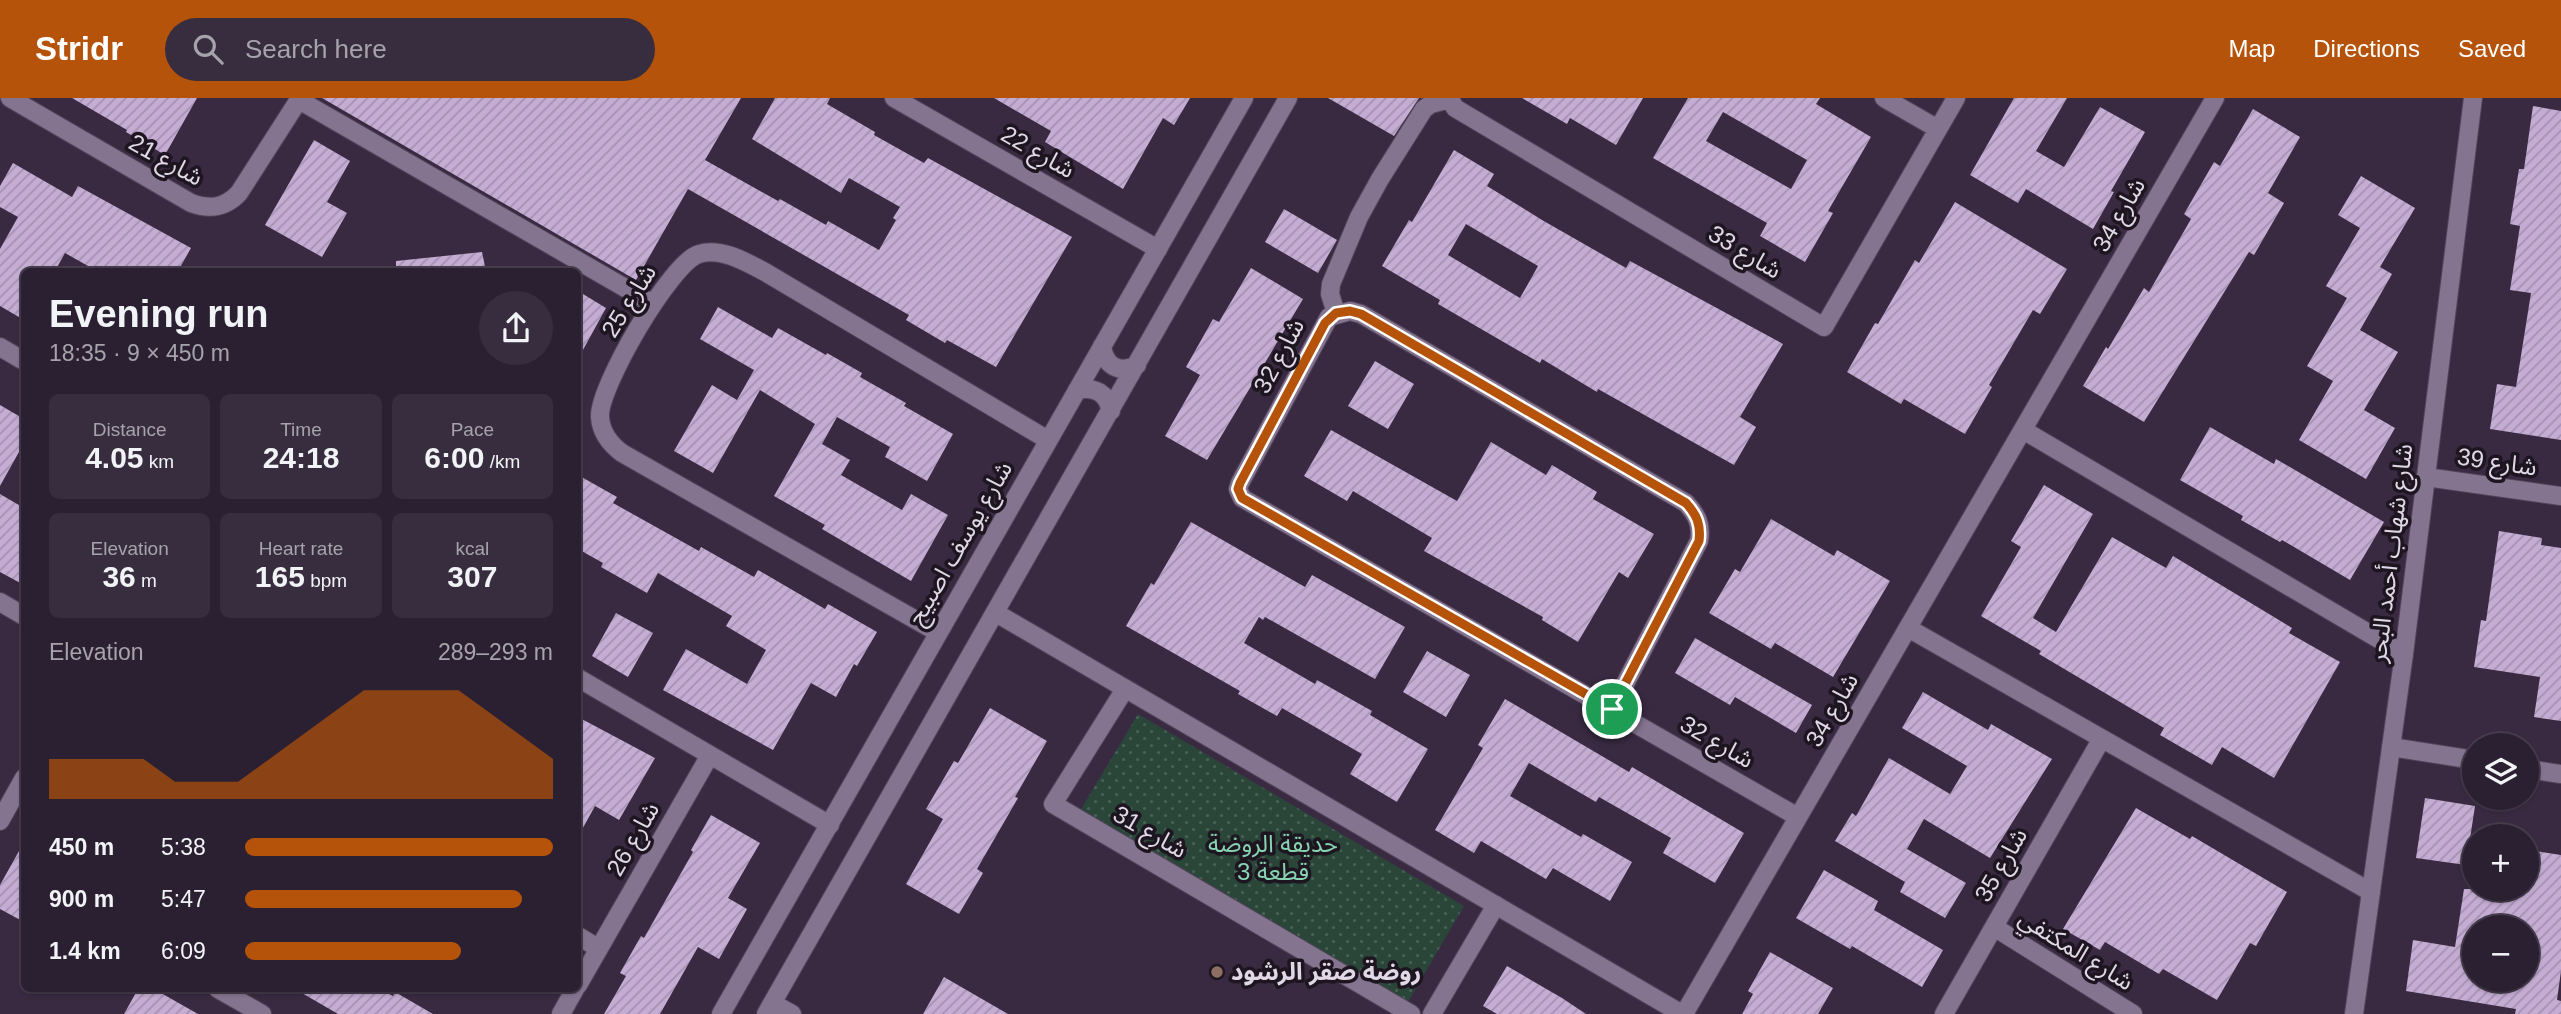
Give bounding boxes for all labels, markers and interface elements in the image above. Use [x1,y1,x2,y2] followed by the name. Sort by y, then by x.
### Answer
[165,18,655,81] search box
[35,30,123,67] text: Stridr
[189,30,227,68] icon: search
[245,34,387,64] text: Search here
[2229,35,2275,62] text: Map
[2313,35,2420,62] text: Directions
[2458,35,2526,62] text: Saved
[995,120,1080,187] street label: شارع 22
[123,128,208,194] street label: شارع 21
[2087,173,2154,258] street label: شارع 34
[1702,219,1787,287] street label: شارع 33
[596,260,665,344] street label: شارع 25
[479,291,553,365] button: share
[49,293,269,335] text: Evening run
[1248,314,1313,399] street label: شارع 32
[49,340,230,366] text: 18:35 · 9 × 450 m
[93,419,167,440] text: Distance
[280,419,322,440] text: Time
[451,419,494,440] text: Pace
[85,441,144,474] text: 4.05
[263,441,339,474] text: 24:18
[424,441,484,474] text: 6:00
[2362,442,2421,665] street label: شارع شهاب أحمد البحر
[2455,443,2539,484] street label: شارع 39
[144,451,174,472] text: km
[484,451,520,472] text: /km
[902,456,1021,631] street label: شارع يوسف اصبيح
[91,538,169,559] text: Elevation
[259,538,343,559] text: Heart rate
[455,538,489,559] text: kcal
[102,560,136,593] text: 36
[255,560,305,593] text: 165
[447,560,497,593] text: 307
[136,570,157,591] text: m
[305,570,347,591] text: bpm
[49,639,144,665] text: Elevation
[438,639,553,665] text: 289–293 m
[1800,668,1867,753] street label: شارع 34
[1582,679,1642,739] pin
[1593,690,1631,728] icon: arrive
[1674,710,1759,777] street label: شارع 32
[2462,733,2539,992] map controls
[2462,733,2539,810] button: layers
[601,797,668,882] street label: شارع 26
[1107,800,1192,867] street label: شارع 31
[1969,823,2036,908] street label: شارع 35
[2462,824,2539,901] button: +
[1208,830,1338,885] park label: حديقة الروضة قطعة 3
[49,834,114,860] text: 450 m
[161,834,206,860] text: 5:38
[49,886,114,912] text: 900 m
[161,886,206,912] text: 5:47
[2011,904,2139,1000] street label: شارع المكتفي
[2462,915,2539,992] button: −
[49,938,121,964] text: 1.4 km
[161,938,206,964] text: 6:09
[1231,958,1421,986] place label: روضة صقر الرشود
[1209,964,1225,980] marker: روضة صقر الرشود

